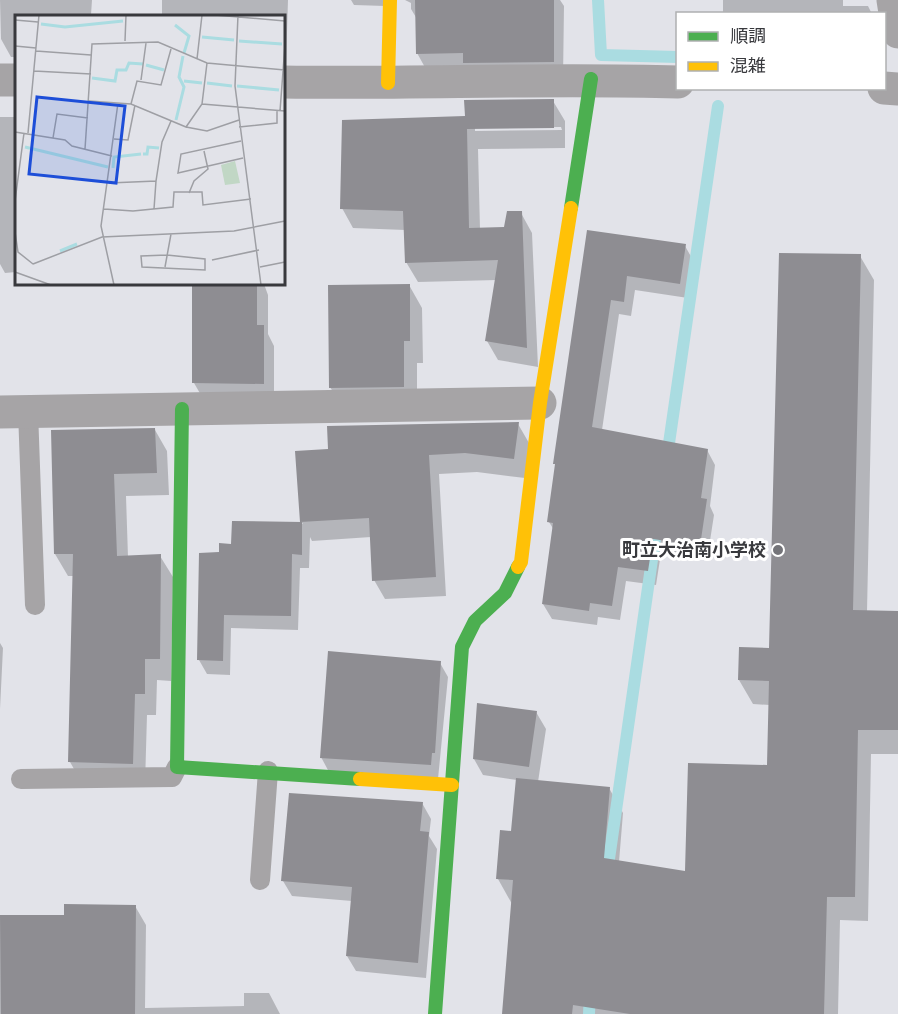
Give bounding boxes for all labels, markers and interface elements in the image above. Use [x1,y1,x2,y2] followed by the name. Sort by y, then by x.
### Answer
[676,12,886,90] legend
[15,15,285,285] inset map
[730,26,766,46] text: 順調
[730,56,766,76] text: 混雑
[622,540,766,560] place label: 町立大治南小学校
[771,543,785,557] marker: 町立大治南小学校

